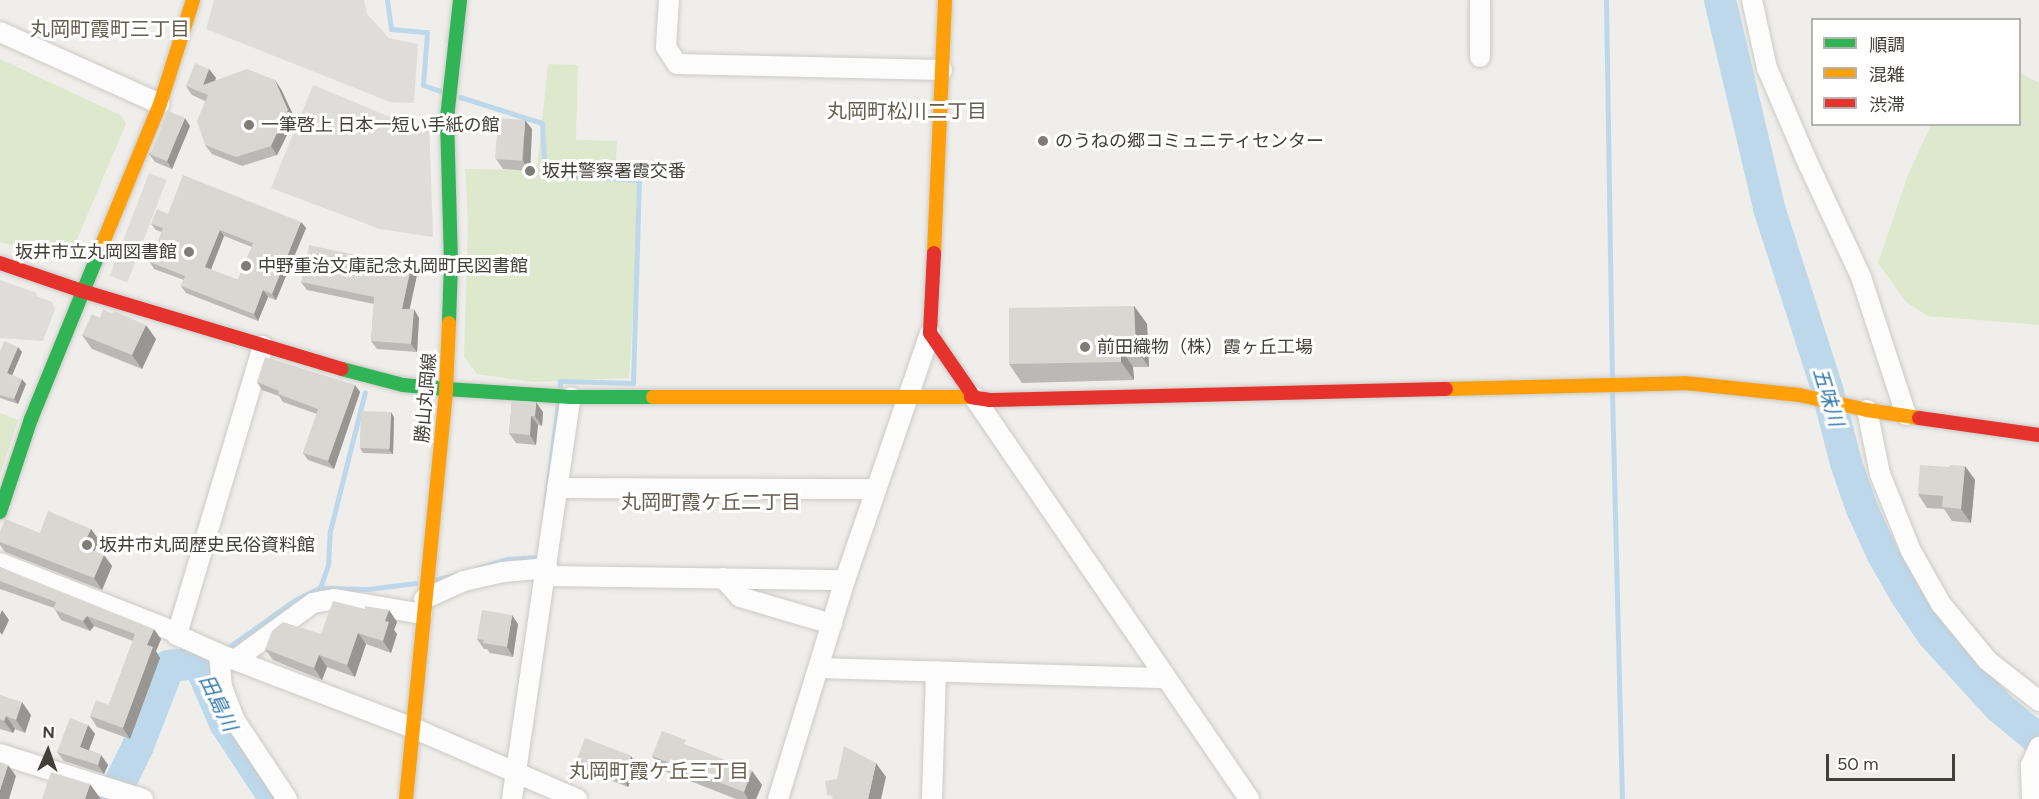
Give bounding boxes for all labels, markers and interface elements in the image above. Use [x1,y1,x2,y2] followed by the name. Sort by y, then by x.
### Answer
[30,17,190,41] district label: 丸岡町霞町三丁目
[1811,18,2021,126] legend
[1869,34,1905,56] text: 順調
[1869,64,1905,86] text: 混雑
[1869,94,1905,116] text: 渋滞
[827,99,987,123] district label: 丸岡町松川二丁目
[261,114,499,136] place label: 一筆啓上 日本一短い手紙の館
[242,118,256,132] marker: 一筆啓上 日本一短い手紙の館
[1055,130,1325,152] place label: のうねの郷コミュニティセンター
[1036,134,1050,148] marker: のうねの郷コミュニティセンター
[542,160,686,182] place label: 坂井警察署霞交番
[523,164,537,178] marker: 坂井警察署霞交番
[15,241,177,263] place label: 坂井市立丸岡図書館
[182,245,196,259] marker: 坂井市立丸岡図書館
[258,255,528,277] place label: 中野重治文庫記念丸岡町民図書館
[239,259,253,273] marker: 中野重治文庫記念丸岡町民図書館
[1097,336,1313,358] place label: 前田織物（株）霞ヶ丘工場
[1078,340,1092,354] marker: 前田織物（株）霞ヶ丘工場
[411,352,441,444] street label: 勝山丸岡線
[1808,365,1848,429] water label: 五味川
[621,490,801,514] district label: 丸岡町霞ケ丘二丁目
[99,534,315,556] place label: 坂井市丸岡歴史民俗資料館
[80,538,94,552] marker: 坂井市丸岡歴史民俗資料館
[194,671,242,735] water label: 田島川
[18,721,78,781] north arrow
[42,723,55,742] text: N
[1829,742,1958,780] scale bar
[1837,753,1879,775] text: 50 m
[569,759,749,783] district label: 丸岡町霞ケ丘三丁目

